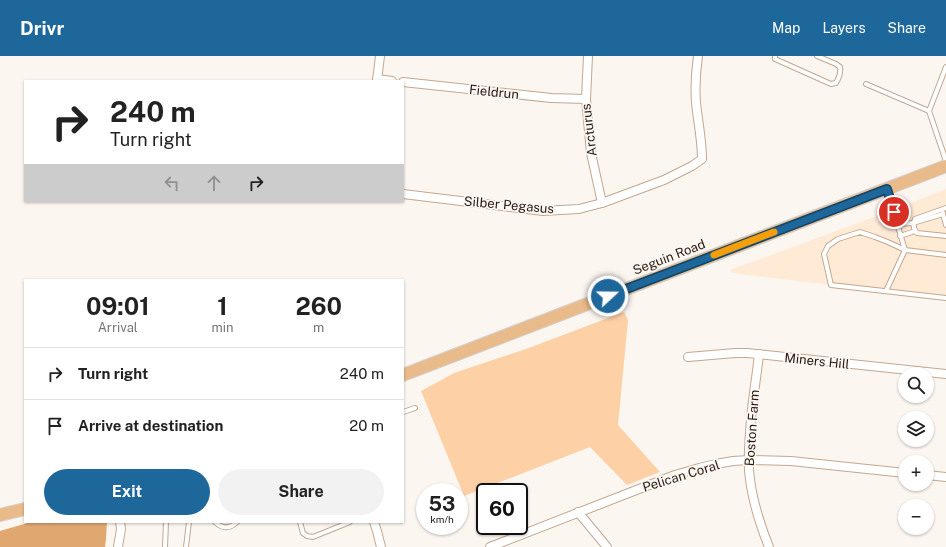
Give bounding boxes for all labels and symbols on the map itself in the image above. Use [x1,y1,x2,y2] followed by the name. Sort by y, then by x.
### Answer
[468,82,520,102] street label: Fieldrun
[578,103,600,157] street label: Arcturus
[463,194,555,216] street label: Silber Pegasus
[877,195,911,229] pin
[631,236,707,278] street label: Seguin Road
[587,275,629,317] position arrow
[784,350,850,372] street label: Miners Hill
[742,389,762,467] street label: Boston Farm
[641,457,721,495] street label: Pelican Coral
[476,483,528,535] speed limit sign: 60

